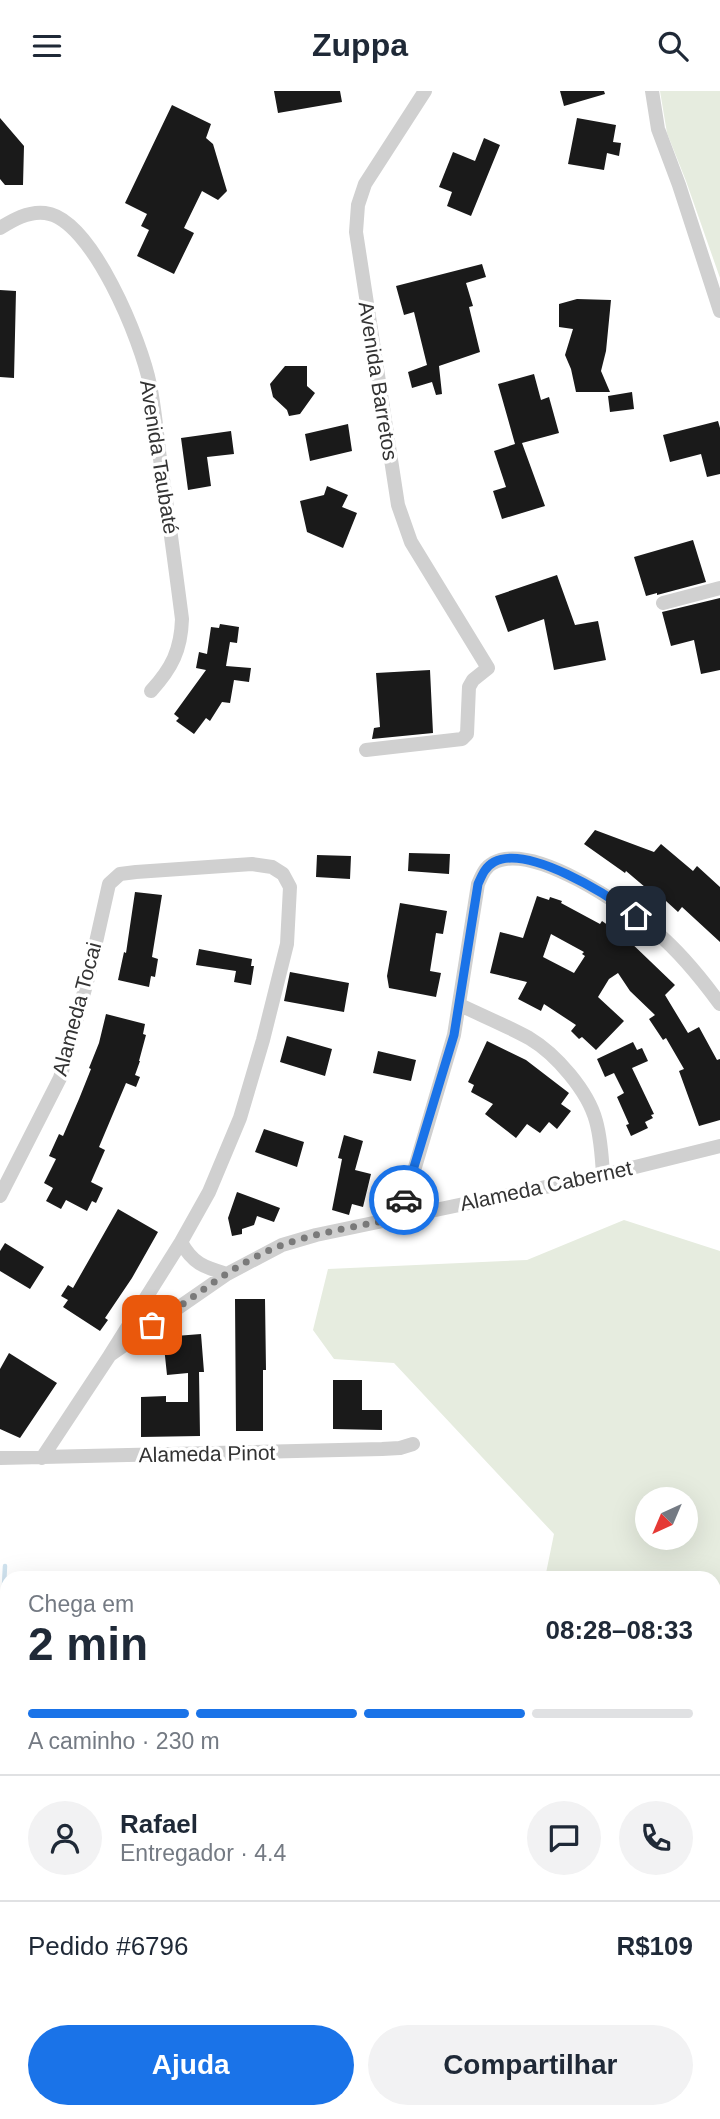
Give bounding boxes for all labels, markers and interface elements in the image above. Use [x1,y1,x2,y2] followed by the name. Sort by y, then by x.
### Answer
[28,27,66,65] icon: menu
[312,27,408,63] text: Zuppa
[654,27,692,65] icon: search
[355,300,402,462] street label: Avenida Barretos
[136,378,183,536] street label: Avenida Taubaté
[606,886,666,946] pin
[617,897,655,935] icon: home
[48,940,105,1078] street label: Alameda Tocai
[458,1156,634,1215] street label: Alameda Cabernet
[369,1165,439,1235] courier
[385,1181,423,1219] icon: car
[122,1295,182,1355] pin
[133,1306,171,1344] icon: bag
[139,1441,276,1466] street label: Alameda Pinot
[635,1487,698,1551] north arrow
[635,1487,698,1550] map controls
[28,1591,134,1617] text: Chega em
[546,1615,693,1645] text: 08:28–08:33
[28,1618,148,1670] text: 2 min
[28,1728,220,1754] text: A caminho · 230 m
[28,1801,102,1875] button: person
[527,1801,601,1875] button: chat
[619,1801,693,1875] button: phone
[120,1809,198,1839] text: Rafael
[120,1840,286,1866] text: Entregador · 4.4
[28,1931,188,1961] text: Pedido #6796
[616,1931,693,1961] text: R$109
[28,2025,354,2105] button: Ajuda
[368,2025,693,2105] button: Compartilhar

